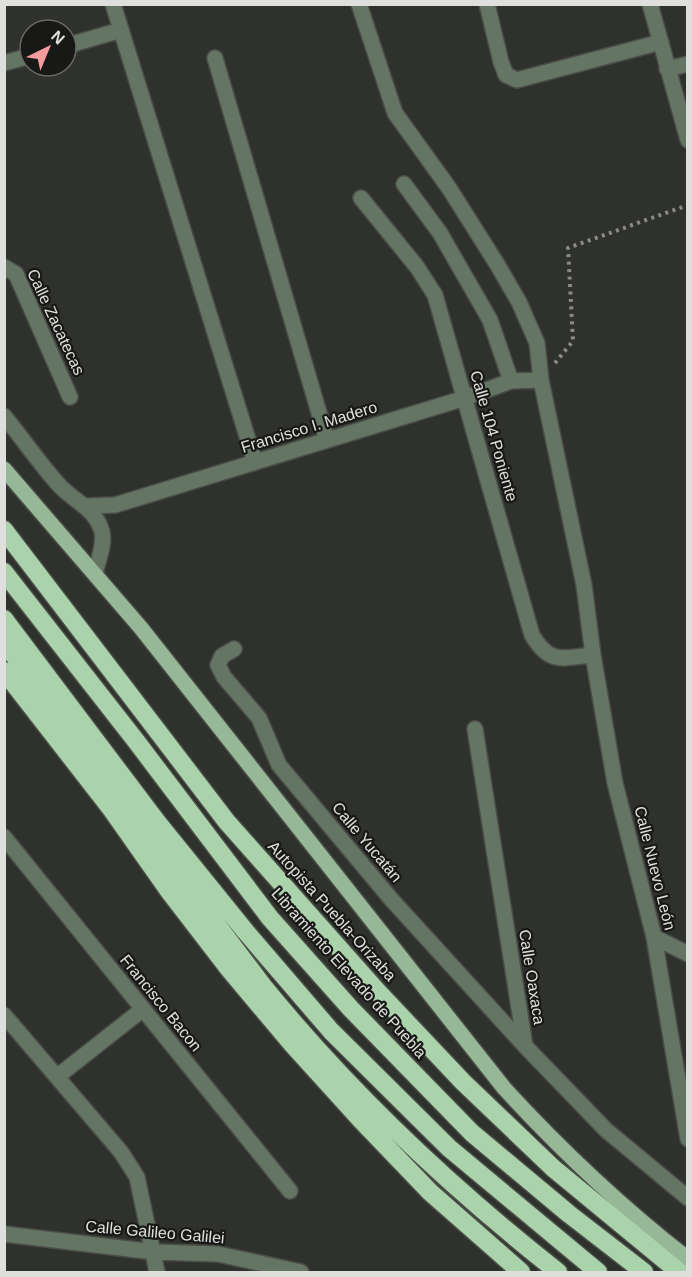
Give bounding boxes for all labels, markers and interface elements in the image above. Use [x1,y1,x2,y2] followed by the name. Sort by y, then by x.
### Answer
[18,18,78,78] north arrow
[48,27,68,48] text: N
[24,266,88,378] street label: Calle Zacatecas
[467,369,521,503] street label: Calle 104 Poniente
[239,398,379,456] street label: Francisco I. Madero
[329,799,405,885] street label: Calle Yucatán
[631,804,679,932] street label: Calle Nuevo León
[265,838,399,985] street label: Autopista Puebla-Orizaba
[268,885,430,1061] street label: Libramiento Elevado de Puebla
[516,928,548,1026] street label: Calle Oaxaca
[117,951,205,1055] street label: Francisco Bacon
[85,1217,225,1247] street label: Calle Galileo Galilei

